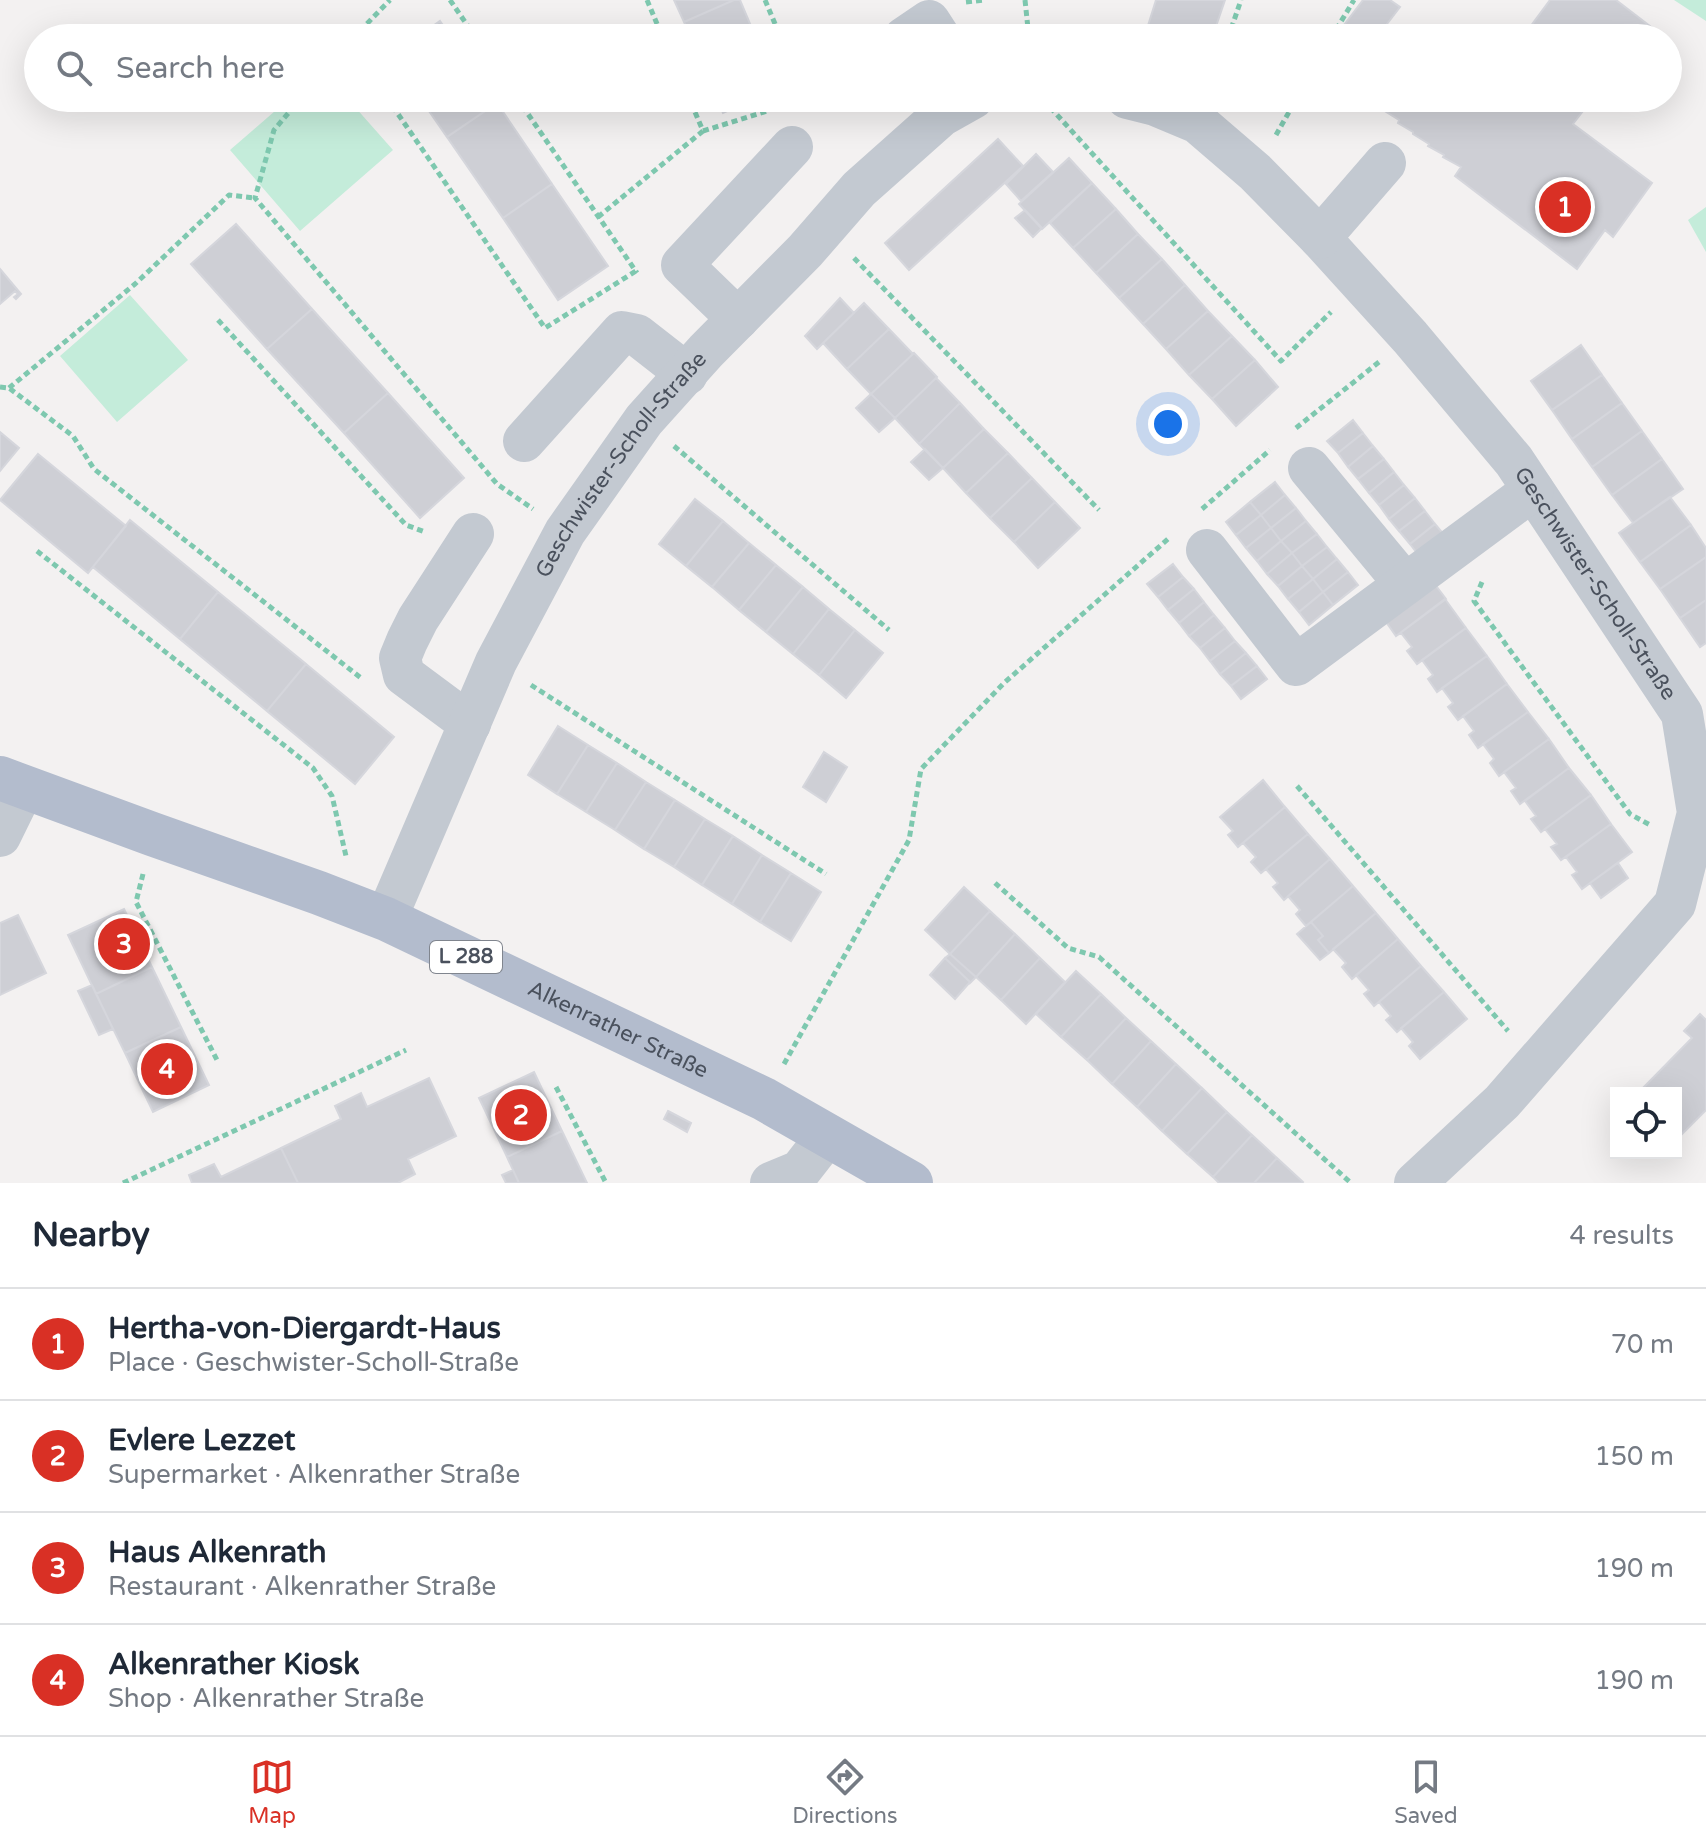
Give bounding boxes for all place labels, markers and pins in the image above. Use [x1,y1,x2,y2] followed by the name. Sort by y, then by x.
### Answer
[1539,177,1591,237] pin: 1
[98,914,150,974] pin: 3
[141,1039,193,1099] pin: 4
[495,1085,547,1145] pin: 2

